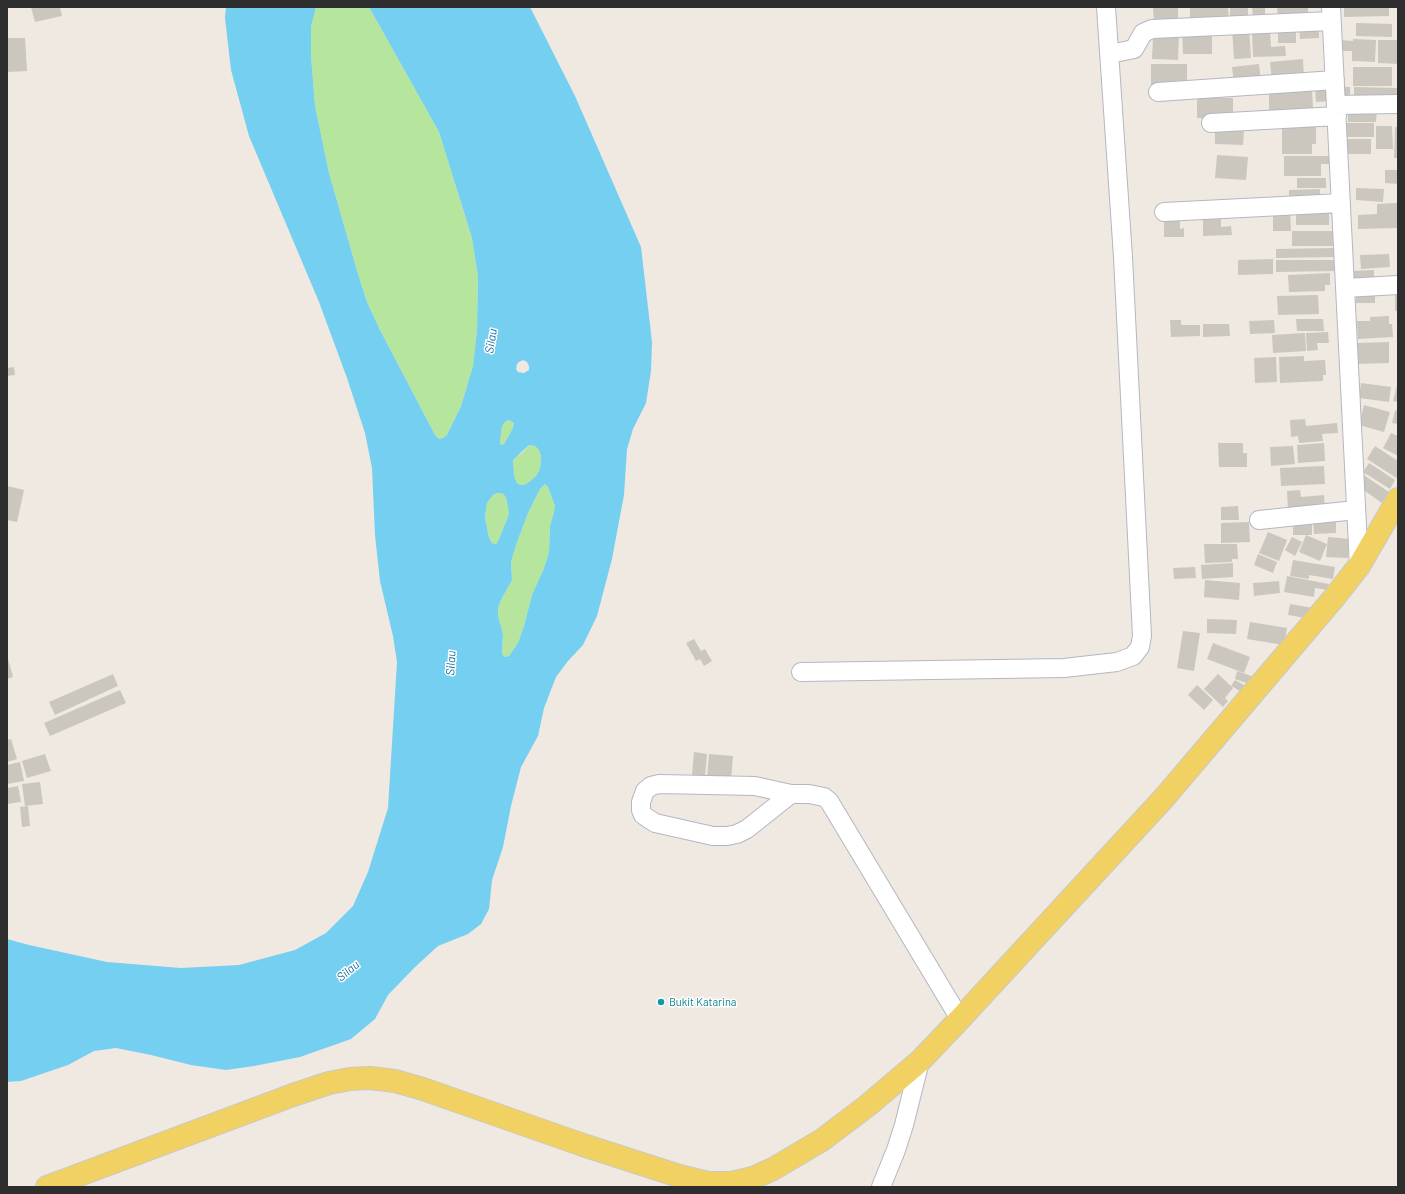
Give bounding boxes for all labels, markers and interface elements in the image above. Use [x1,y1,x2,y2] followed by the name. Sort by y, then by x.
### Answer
[482,328,500,354] water label: Silau
[443,650,459,676] water label: Silau
[334,957,362,985] water label: Silau
[669,995,736,1009] place label: Bukit Katarina
[656,997,666,1007] marker: Bukit Katarina

